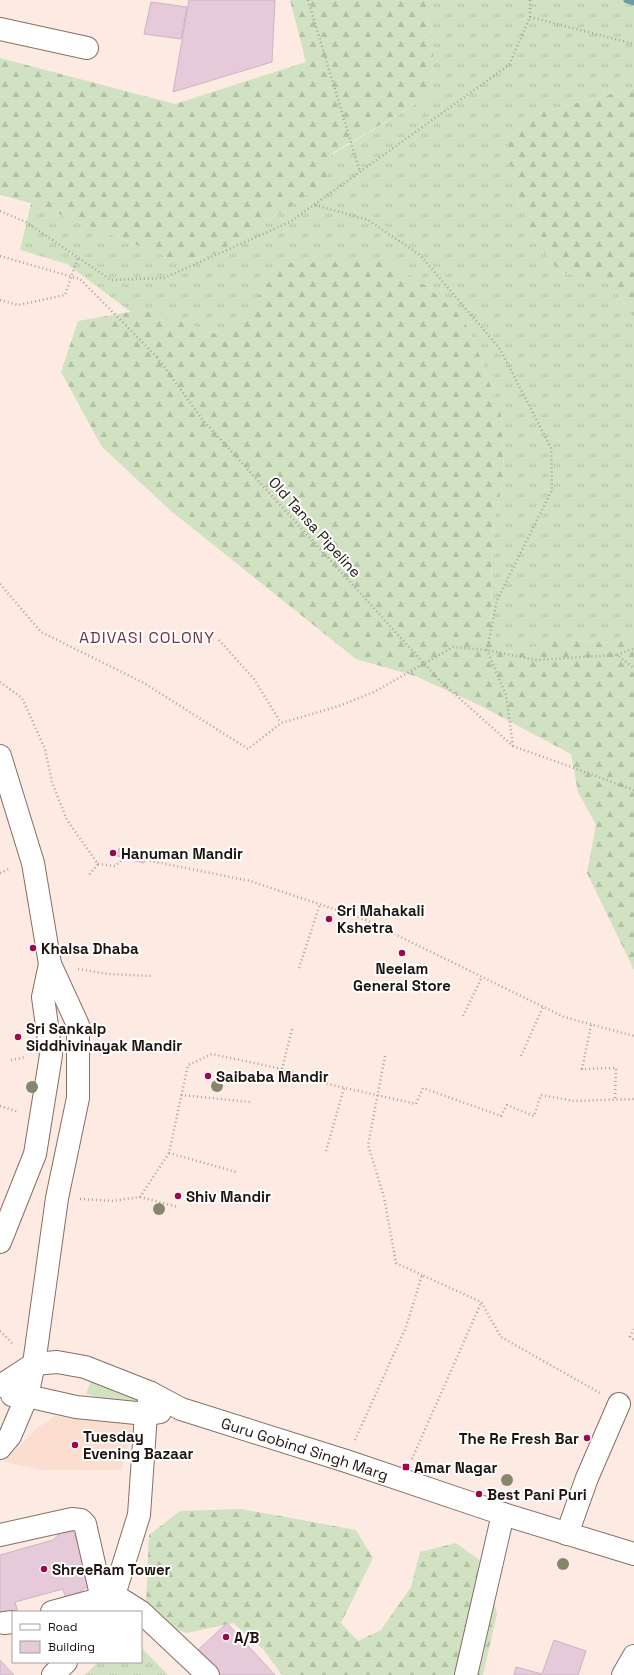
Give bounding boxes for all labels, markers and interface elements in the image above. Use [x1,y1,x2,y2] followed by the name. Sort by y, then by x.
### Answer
[265,473,365,581] street label: Old Tansa Pipeline
[79,627,215,648] district label: ADIVASI COLONY
[121,844,243,863] place label: Hanuman Mandir
[108,848,118,858] marker: Hanuman Mandir
[337,901,425,937] place label: Sri Mahakali Kshetra
[324,914,334,924] marker: Sri Mahakali Kshetra
[41,939,139,958] place label: Khalsa Dhaba
[28,943,38,953] marker: Khalsa Dhaba
[397,948,407,958] marker: Neelam General Store
[353,959,451,995] place label: Neelam General Store
[26,1019,182,1055] place label: Sri Sankalp Siddhivinayak Mandir
[13,1032,23,1042] marker: Sri Sankalp Siddhivinayak Mandir
[216,1067,329,1086] place label: Saibaba Mandir
[203,1071,213,1081] marker: Saibaba Mandir
[186,1187,271,1206] place label: Shiv Mandir
[173,1191,183,1201] marker: Shiv Mandir
[219,1413,391,1484] street label: Guru Gobind Singh Marg
[83,1427,194,1463] place label: Tuesday Evening Bazaar
[459,1429,579,1448] place label: The Re Fresh Bar
[582,1433,592,1443] marker: The Re Fresh Bar
[70,1440,80,1450] marker: Tuesday Evening Bazaar
[414,1458,498,1477] place label: Amar Nagar
[401,1462,411,1472] marker: Amar Nagar
[487,1485,587,1504] place label: Best Pani Puri
[474,1489,484,1499] marker: Best Pani Puri
[52,1560,171,1579] place label: ShreeRam Tower
[39,1564,49,1574] marker: ShreeRam Tower
[12,1611,142,1663] legend
[48,1619,77,1635] text: Road
[234,1628,259,1647] place label: A/B
[221,1632,231,1642] marker: A/B
[48,1639,95,1655] text: Building

